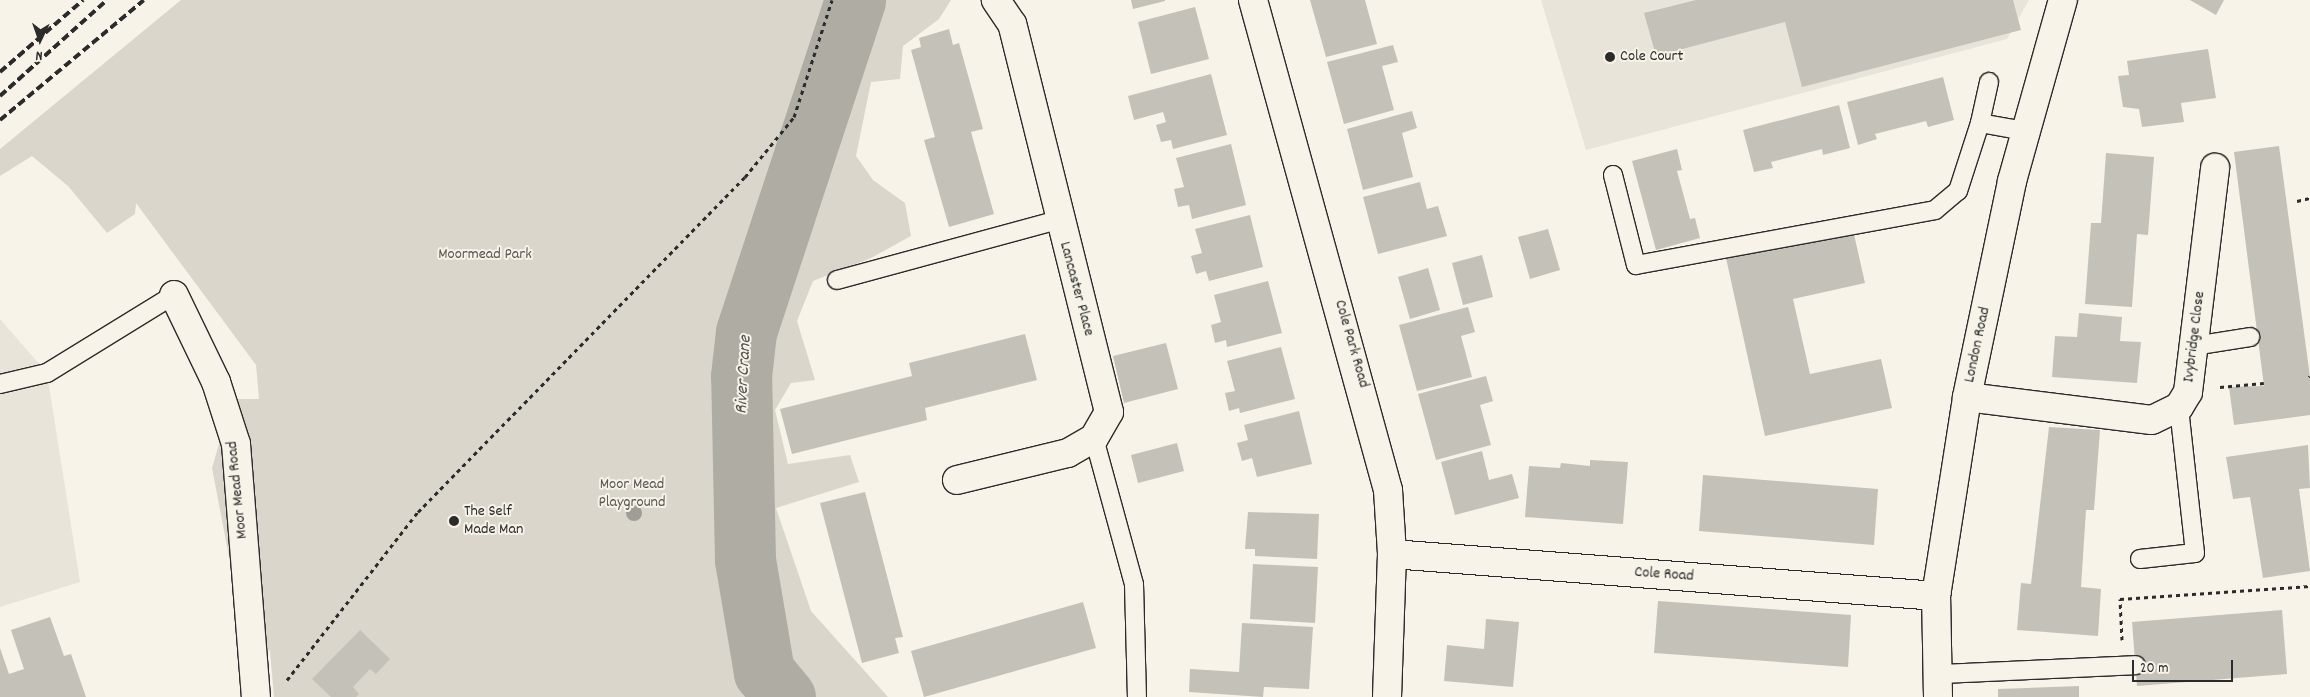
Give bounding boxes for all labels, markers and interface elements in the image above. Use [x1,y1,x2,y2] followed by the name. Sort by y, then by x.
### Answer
[15,15,65,65] north arrow
[35,45,43,65] text: N
[1620,47,1683,67] place label: Cole Court
[1604,51,1616,63] marker: Cole Court
[1054,240,1098,338] street label: Lancaster Place
[438,245,532,265] park label: Moormead Park
[2180,290,2210,384] street label: Ivybridge Close
[1329,298,1373,390] street label: Cole Park Road
[1961,306,1995,384] street label: London Road
[732,335,758,415] water label: River Crane
[223,440,253,540] street label: Moor Mead Road
[599,475,665,513] park label: Moor Mead Playground
[464,502,523,540] place label: The Self Made Man
[448,515,460,527] marker: The Self Made Man
[1634,563,1694,587] street label: Cole Road
[2135,650,2236,682] scale bar
[2140,658,2168,680] text: 20 m

